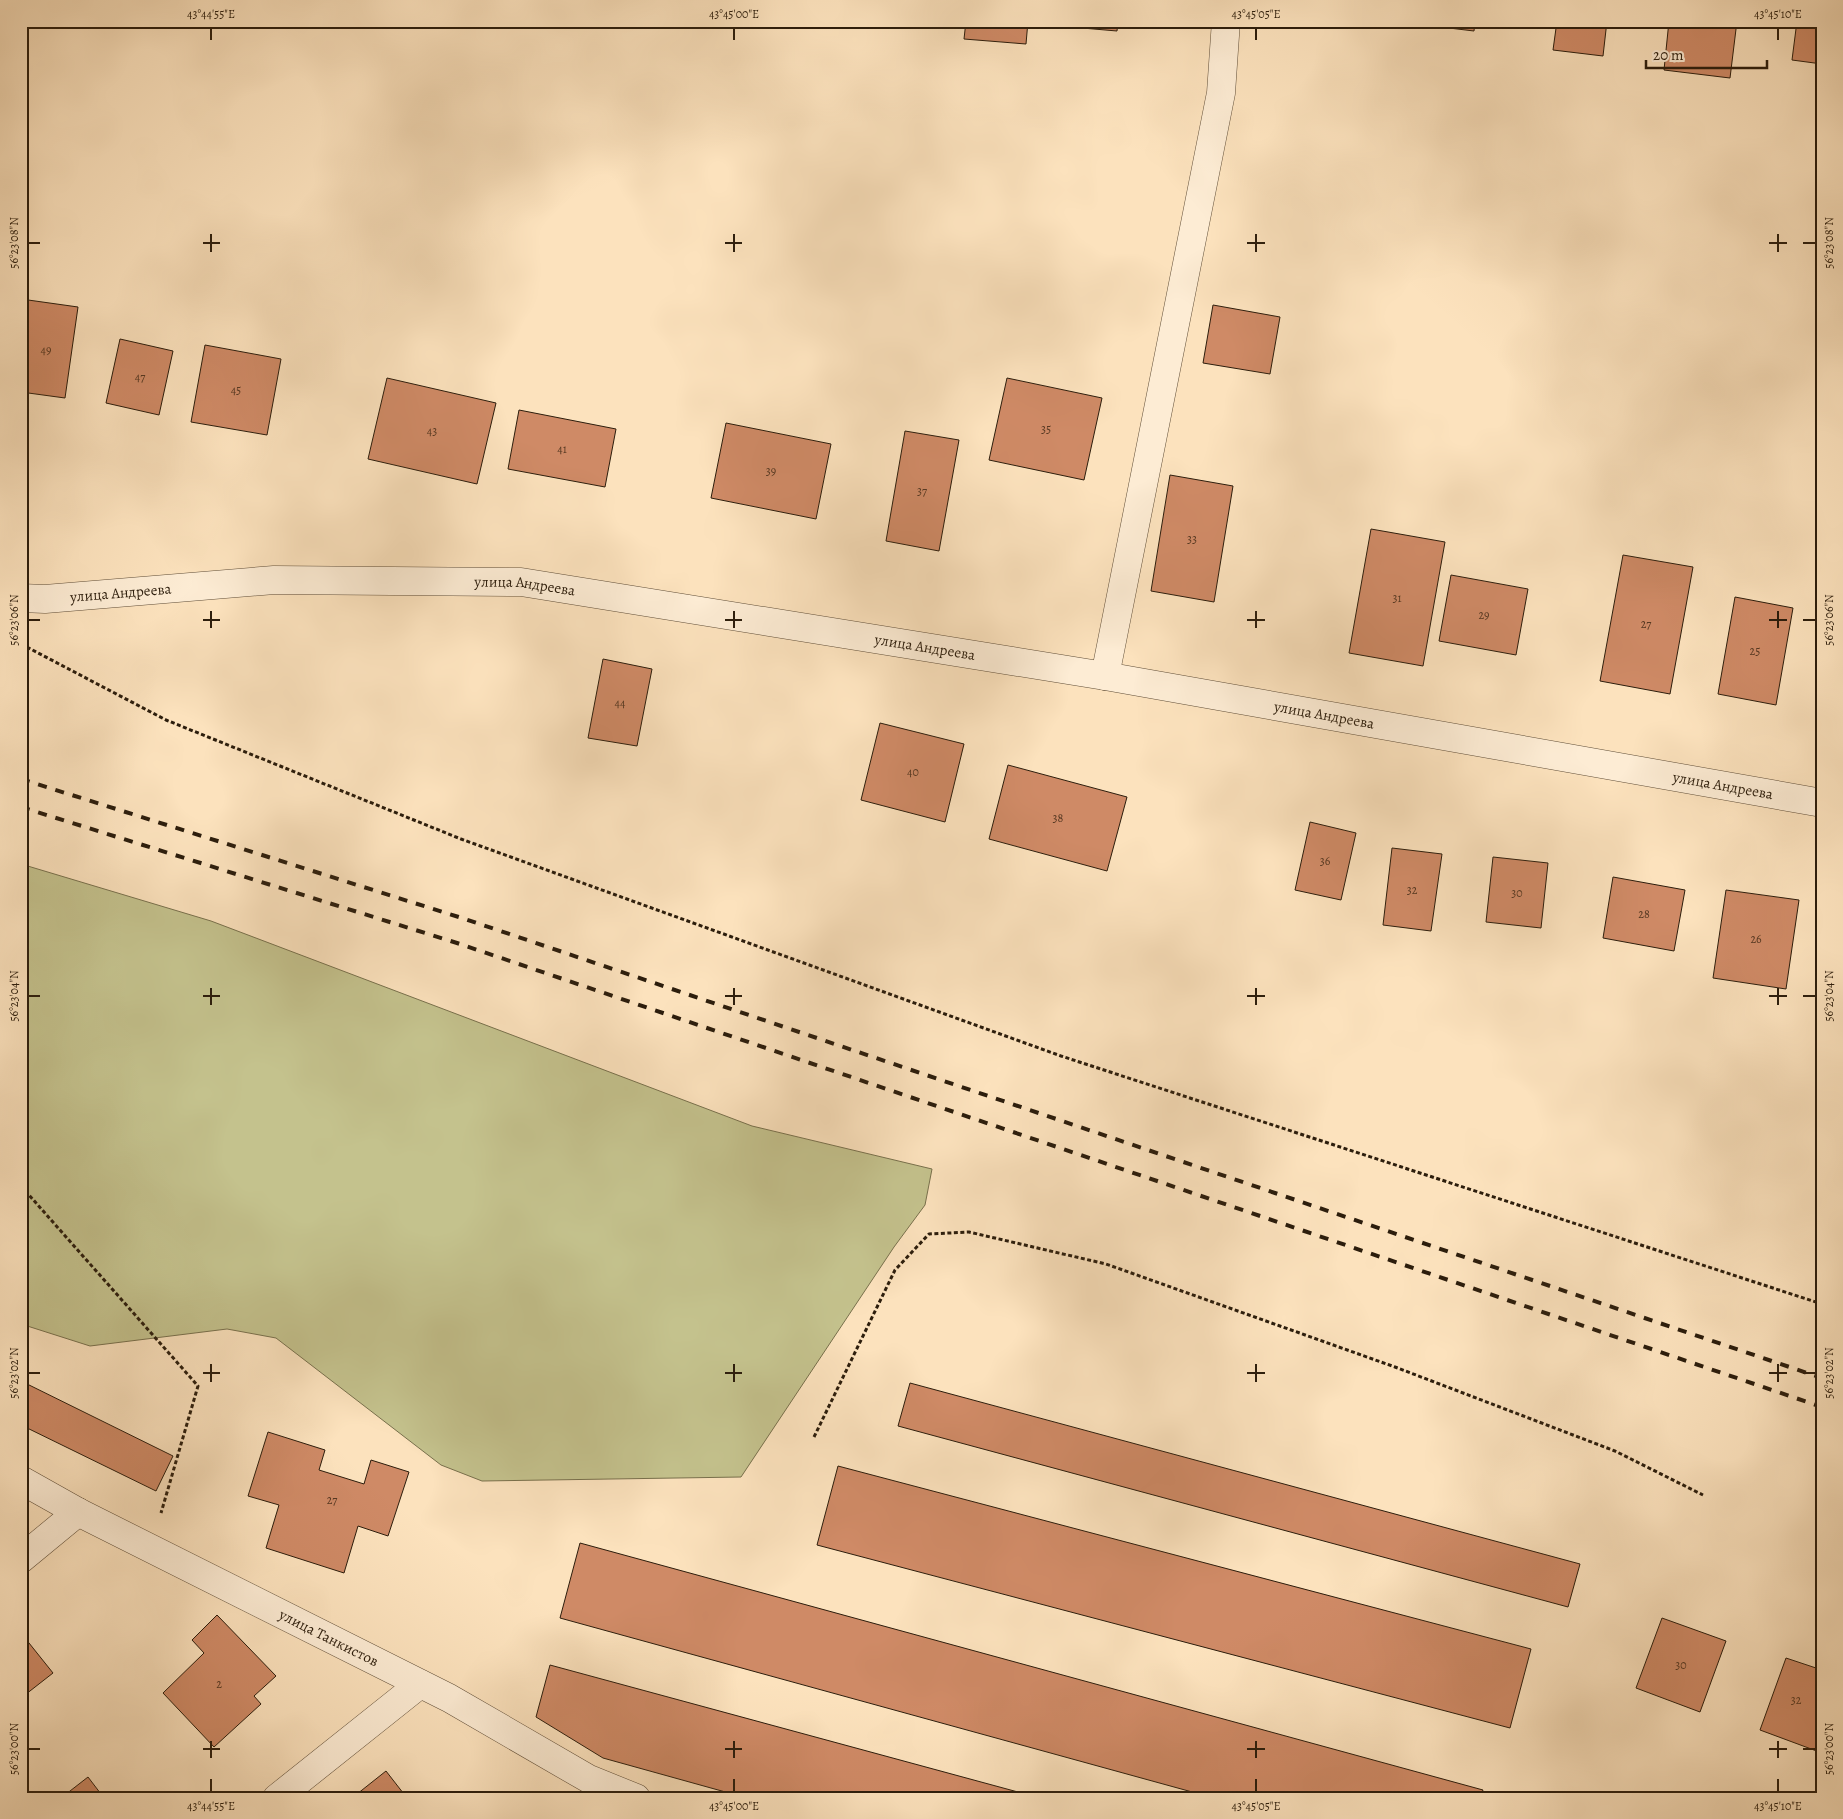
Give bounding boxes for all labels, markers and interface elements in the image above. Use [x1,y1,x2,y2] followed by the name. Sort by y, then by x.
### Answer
[187,6,235,22] text: 43°44'55"E
[709,6,759,22] text: 43°45'00"E
[1232,6,1280,22] text: 43°45'05"E
[1754,6,1802,22] text: 43°45'10"E
[1646,38,1767,70] scale bar
[1653,45,1684,65] text: 20 m
[6,217,22,269] text: 56°23'08"N
[1821,217,1837,269] text: 56°23'08"N
[41,342,51,358] house number: 49
[135,369,146,385] house number: 47
[231,382,241,398] house number: 45
[1041,421,1051,437] house number: 35
[427,423,437,439] house number: 43
[557,441,567,457] house number: 41
[766,463,776,479] house number: 39
[917,483,928,499] house number: 37
[1187,531,1197,547] house number: 33
[473,572,577,601] street label: улица Андреева
[68,579,172,607] street label: улица Андреева
[1392,590,1402,606] house number: 31
[6,594,22,646] text: 56°23'06"N
[1821,594,1837,646] text: 56°23'06"N
[1478,607,1490,623] house number: 29
[1641,616,1652,632] house number: 27
[872,629,977,665] street label: улица Андреева
[1750,643,1760,659] house number: 25
[615,695,626,711] house number: 44
[1272,696,1376,734] street label: улица Андреева
[907,764,919,780] house number: 40
[1670,767,1775,804] street label: улица Андреева
[1053,810,1064,826] house number: 38
[1320,853,1331,869] house number: 36
[1407,882,1418,898] house number: 32
[1511,885,1523,901] house number: 30
[1638,906,1650,922] house number: 28
[1750,931,1762,947] house number: 26
[6,970,22,1022] text: 56°23'04"N
[1821,970,1837,1022] text: 56°23'04"N
[6,1347,22,1399] text: 56°23'02"N
[1821,1347,1837,1399] text: 56°23'02"N
[327,1492,338,1508] house number: 27
[275,1604,382,1671] street label: улица Танкистов
[1675,1657,1687,1673] house number: 30
[216,1676,222,1692] house number: 2
[1791,1692,1802,1708] house number: 32
[6,1723,22,1775] text: 56°23'00"N
[1821,1723,1837,1775] text: 56°23'00"N
[187,1798,235,1814] text: 43°44'55"E
[709,1798,759,1814] text: 43°45'00"E
[1232,1798,1280,1814] text: 43°45'05"E
[1754,1798,1802,1814] text: 43°45'10"E

